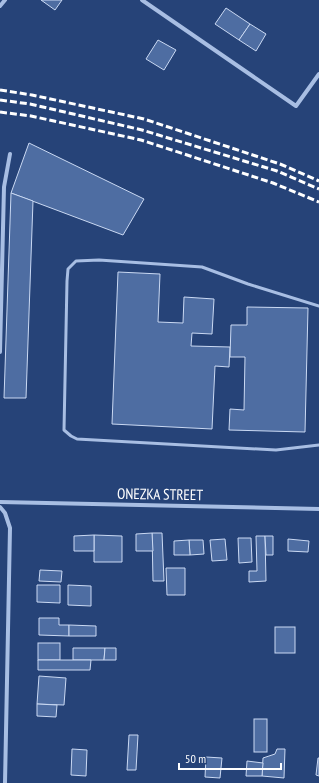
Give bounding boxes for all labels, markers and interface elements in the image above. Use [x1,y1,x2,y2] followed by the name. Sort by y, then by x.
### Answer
[117,484,203,504] street label: ONEZKA STREET
[179,745,281,771] scale bar
[185,751,206,766] text: 50 m

